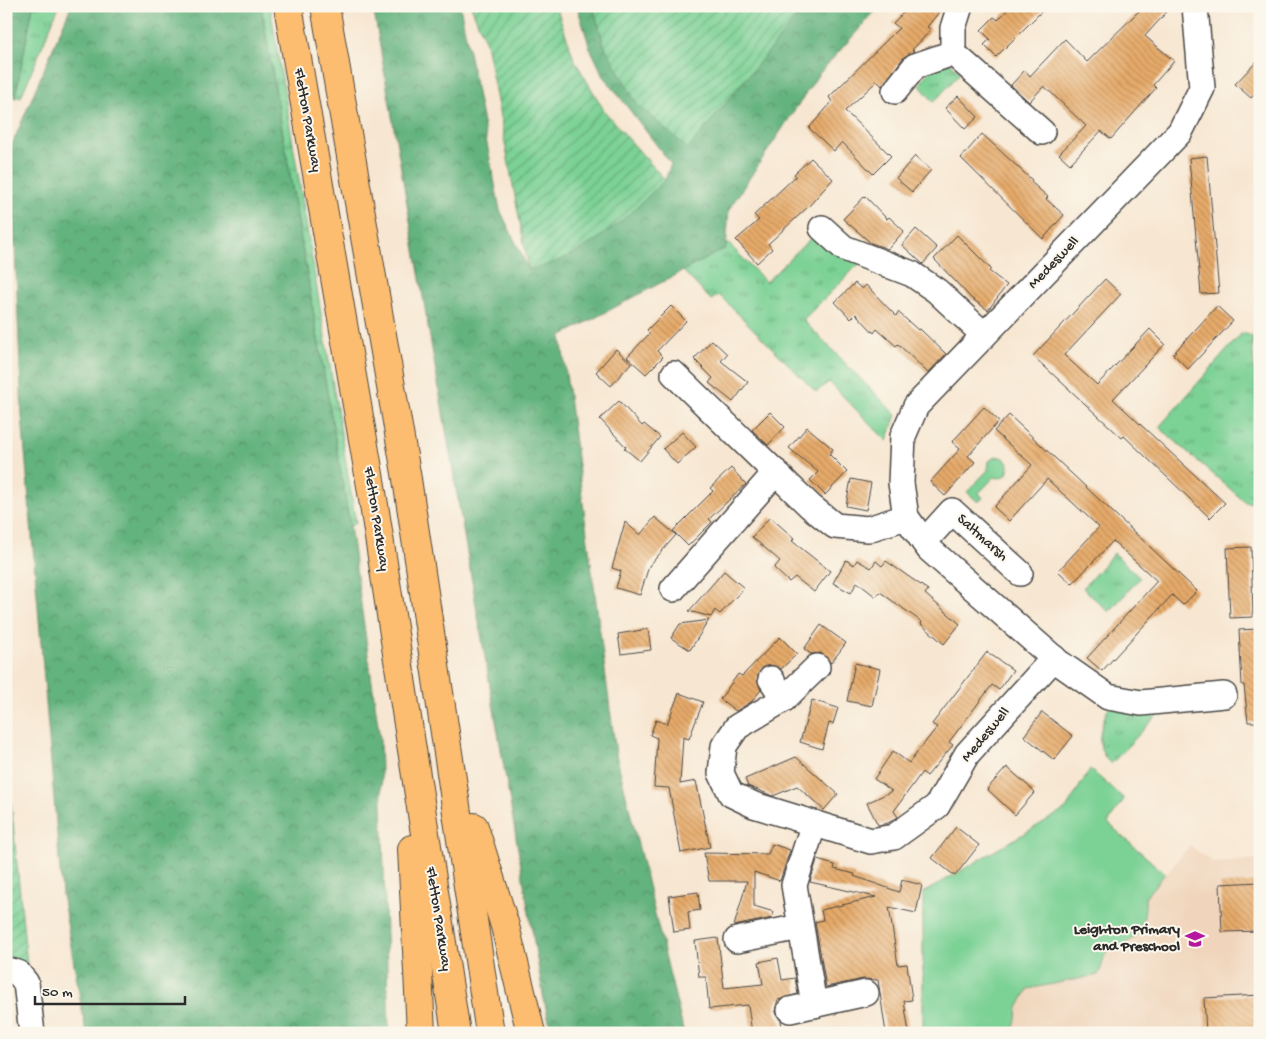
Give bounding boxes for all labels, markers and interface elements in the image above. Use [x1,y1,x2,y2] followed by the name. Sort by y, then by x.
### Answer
[289,66,325,174] street label: Fletton Parkway
[1025,233,1083,293] street label: Medeswell
[359,465,393,573] street label: Fletton Parkway
[953,510,1011,566] street label: Saltmarsh
[958,704,1014,766] street label: Medeswell
[421,865,455,973] street label: Fletton Parkway
[1074,921,1181,956] place label: Leighton Primary and Preschool
[1184,928,1206,950] school or university icon: Leighton Primary and Preschool
[35,974,185,1006] scale bar
[42,984,73,1002] text: 50 m

